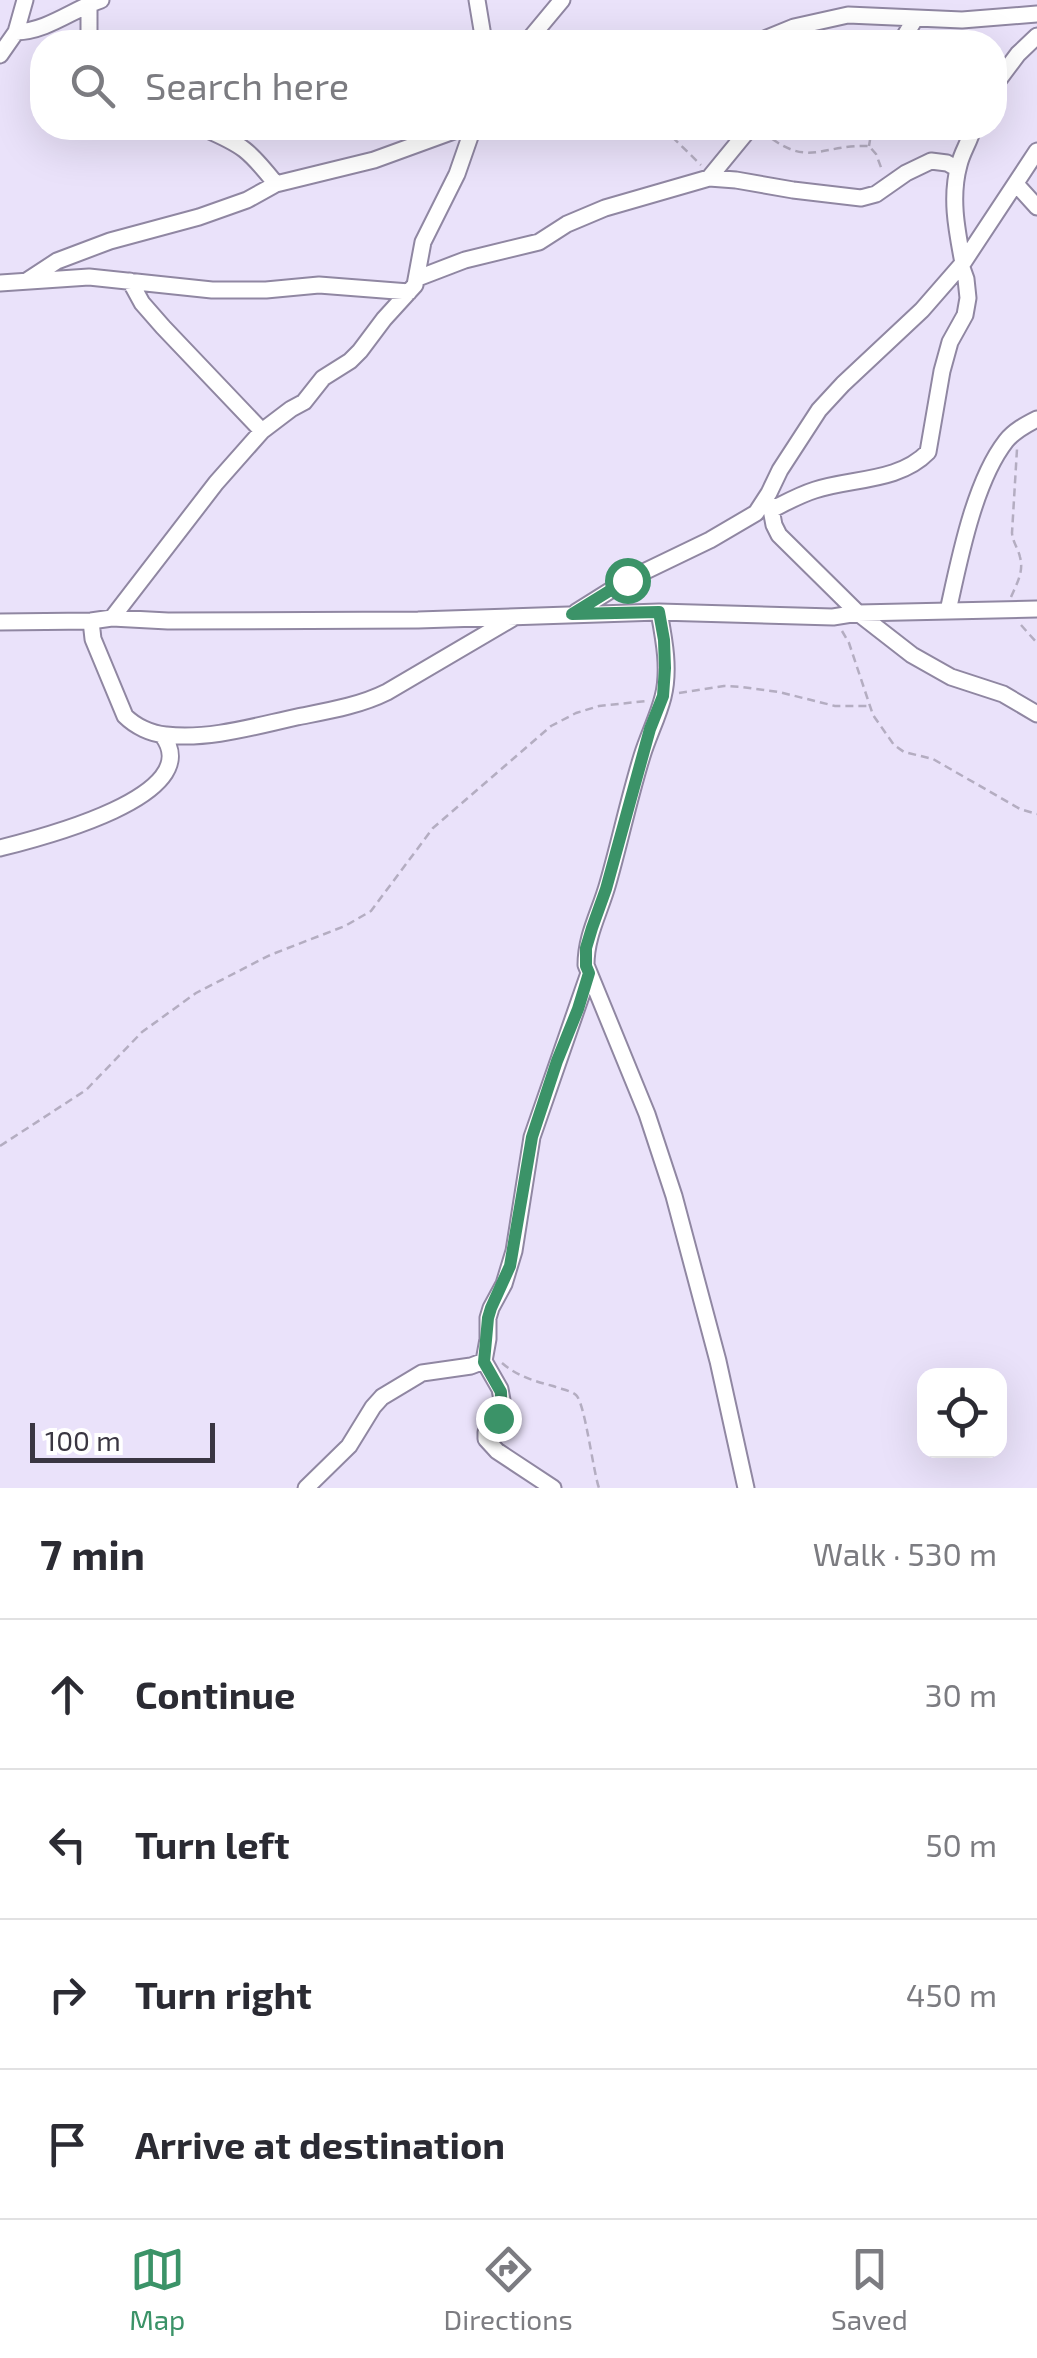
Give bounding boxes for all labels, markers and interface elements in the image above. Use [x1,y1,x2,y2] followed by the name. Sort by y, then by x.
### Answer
[30,30,1007,140] search box
[65,58,120,113] icon: search
[145,62,349,108] text: Search here
[605,558,651,604] route start
[917,1368,1007,1458] map controls
[917,1368,1007,1458] button: locate
[476,1396,522,1442] route end
[30,1418,215,1462] scale bar
[45,1423,121,1457] text: 100 m
[40,1528,145,1578] text: 7 min
[813,1534,997,1572] text: Walk · 530 m
[40,1667,95,1722] icon: ahead
[135,1671,295,1717] text: Continue
[925,1675,997,1713] text: 30 m
[40,1817,95,1872] icon: left
[135,1821,290,1867] text: Turn left
[925,1825,997,1863] text: 50 m
[40,1967,95,2022] icon: right
[135,1971,312,2017] text: Turn right
[906,1975,997,2013] text: 450 m
[40,2117,95,2172] icon: arrive
[135,2121,505,2167] text: Arrive at destination
[129,2242,185,2336] tab: Map
[444,2242,573,2336] tab: Directions
[831,2242,908,2336] tab: Saved

